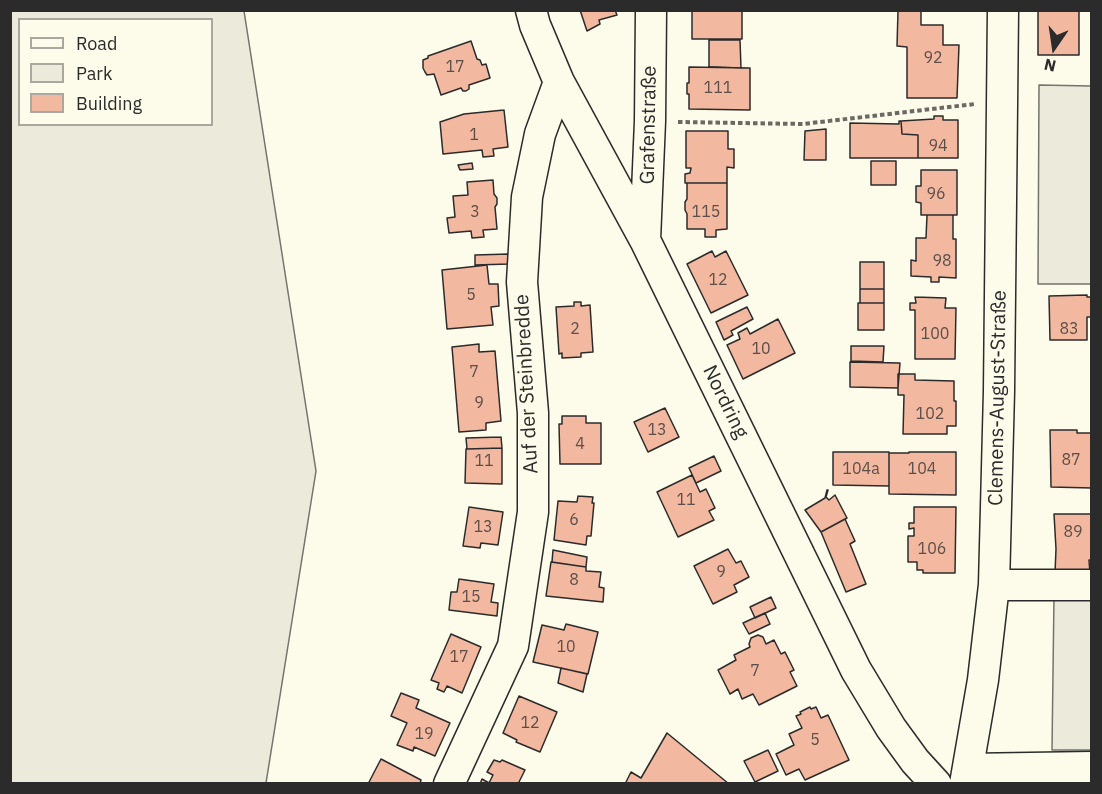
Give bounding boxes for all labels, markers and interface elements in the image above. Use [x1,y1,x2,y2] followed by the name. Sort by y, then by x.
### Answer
[18,18,213,126] legend
[1024,18,1084,78] north arrow
[76,32,117,55] text: Road
[923,48,943,68] house number: 92
[1042,54,1058,77] text: N
[445,57,465,77] house number: 17
[76,62,112,85] text: Park
[636,65,662,185] street label: Grafenstraße
[704,78,732,98] house number: 111
[76,92,142,115] text: Building
[469,125,479,145] house number: 1
[928,136,948,156] house number: 94
[926,184,946,204] house number: 96
[470,202,480,222] house number: 3
[692,202,720,222] house number: 115
[932,251,952,271] house number: 98
[708,270,728,290] house number: 12
[466,285,476,305] house number: 5
[984,290,1012,506] street label: Clemens-August-Straße
[510,294,544,474] street label: Auf der Steinbredde
[570,319,580,339] house number: 2
[1059,319,1079,339] house number: 83
[921,324,949,344] house number: 100
[751,339,771,359] house number: 10
[697,361,753,443] street label: Nordring
[469,362,479,382] house number: 7
[474,393,484,413] house number: 9
[916,404,944,424] house number: 102
[647,420,667,440] house number: 13
[575,434,585,454] house number: 4
[1061,450,1081,470] house number: 87
[474,451,494,471] house number: 11
[842,459,880,479] house number: 104a
[908,459,936,479] house number: 104
[676,490,696,510] house number: 11
[569,510,579,530] house number: 6
[473,517,493,537] house number: 13
[1063,522,1083,542] house number: 89
[918,539,946,559] house number: 106
[716,562,726,582] house number: 9
[569,570,579,590] house number: 8
[461,587,481,607] house number: 15
[556,637,576,657] house number: 10
[449,647,469,667] house number: 17
[750,661,760,681] house number: 7
[520,713,540,733] house number: 12
[414,724,434,744] house number: 19
[810,730,820,750] house number: 5

